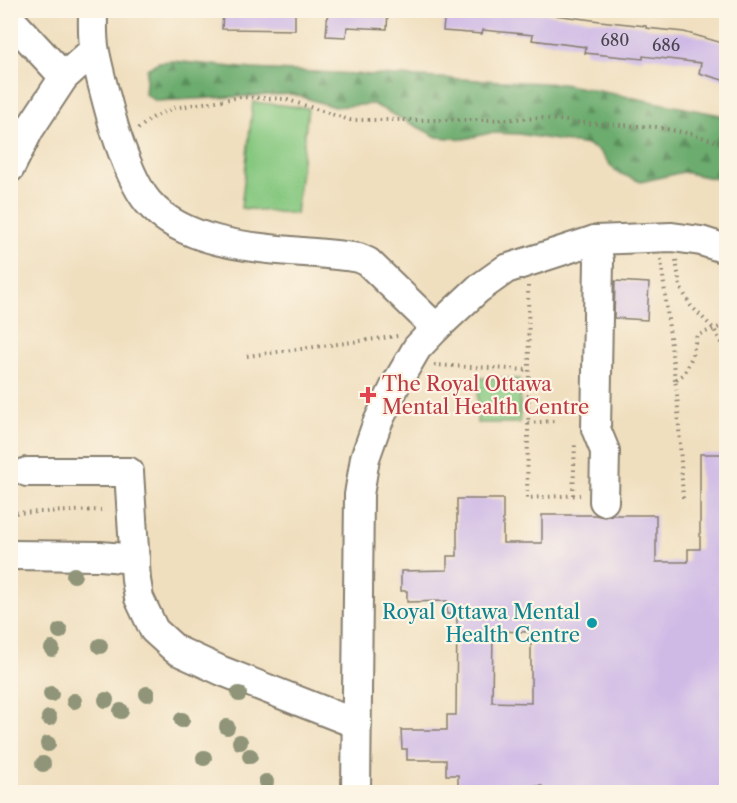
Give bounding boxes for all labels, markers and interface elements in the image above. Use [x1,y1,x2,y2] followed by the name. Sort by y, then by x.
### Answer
[601,30,630,50] house number: 680
[652,35,680,55] house number: 686
[382,372,589,419] place label: The Royal Ottawa Mental Health Centre
[359,386,377,404] marker: The Royal Ottawa Mental Health Centre
[382,600,580,647] place label: Royal Ottawa Mental Health Centre
[585,616,599,630] marker: Royal Ottawa Mental Health Centre

